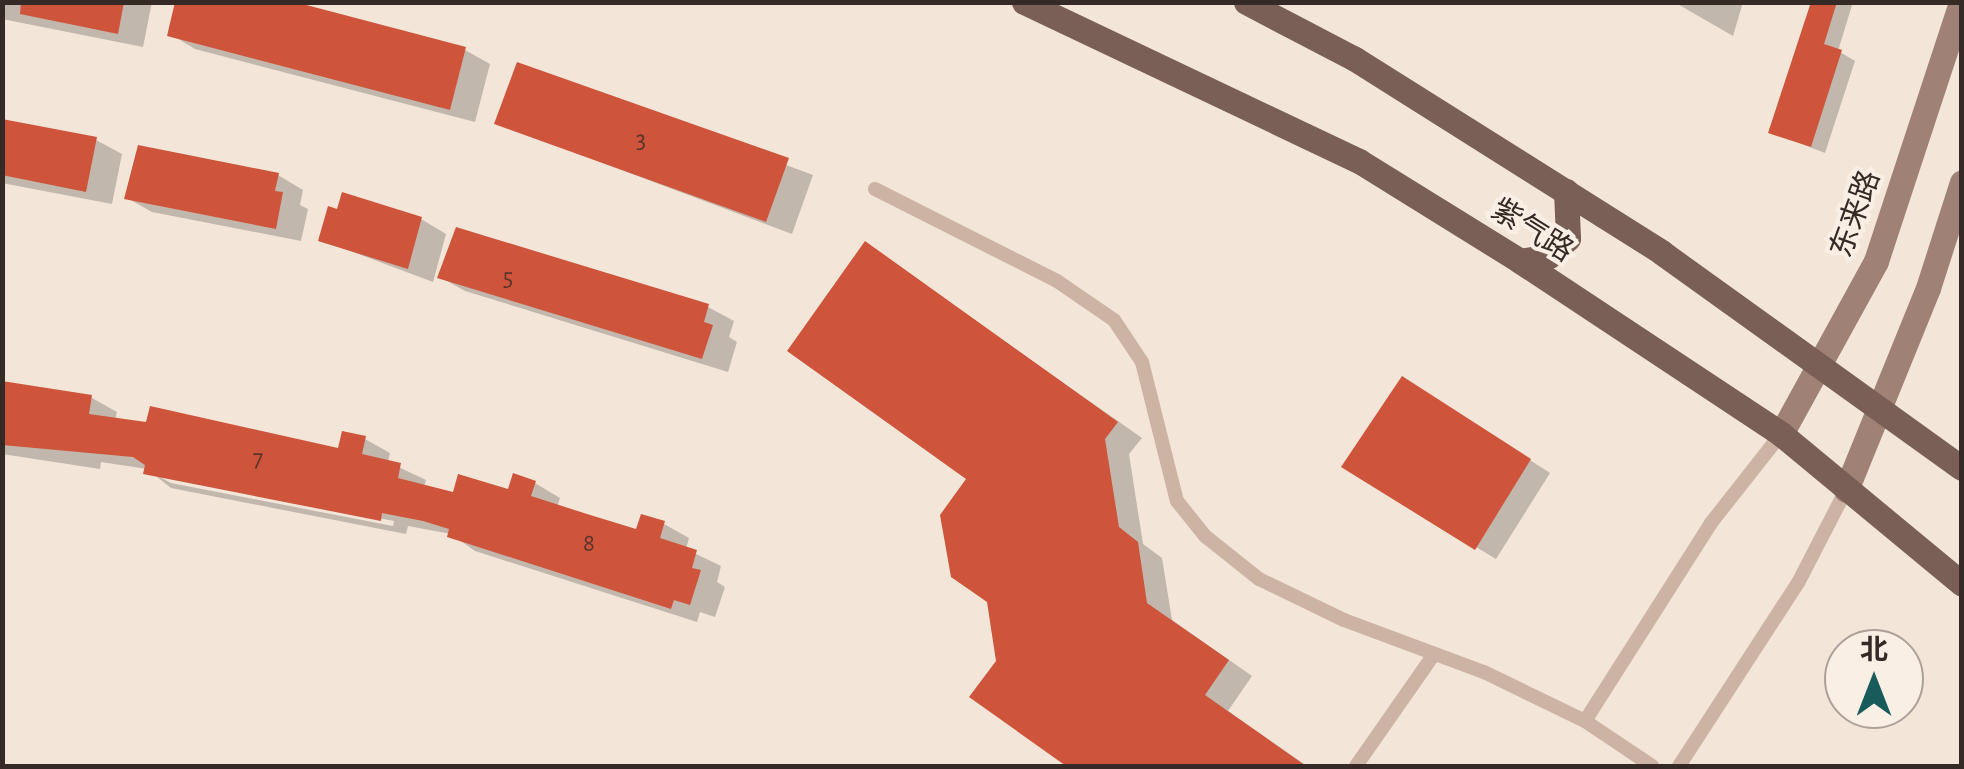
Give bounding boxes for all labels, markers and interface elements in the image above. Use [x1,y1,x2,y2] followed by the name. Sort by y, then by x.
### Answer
[636,126,646,156] house number: 3
[1824,166,1888,262] street label: 东来路
[1484,192,1580,270] street label: 紫气路
[503,263,513,293] house number: 5
[253,444,263,474] house number: 7
[583,529,595,559] house number: 8
[1824,629,1924,729] north arrow
[1860,637,1888,665] text: 北

